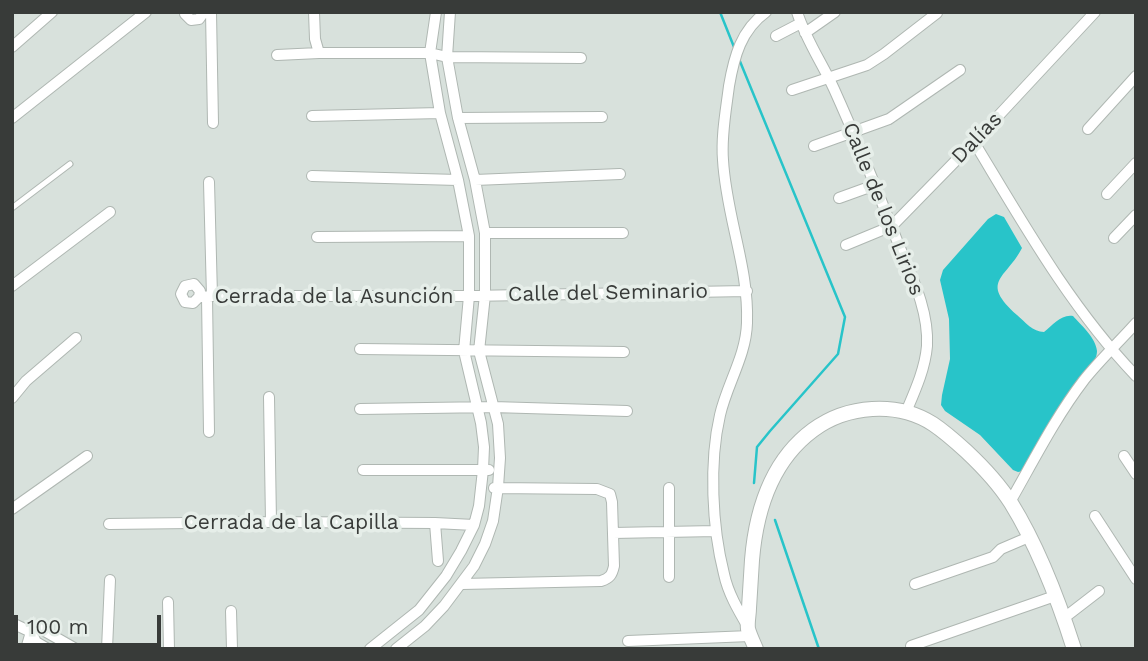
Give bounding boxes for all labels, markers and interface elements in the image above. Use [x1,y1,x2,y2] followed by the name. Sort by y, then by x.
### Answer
[946,107,1008,169] street label: Dalías
[837,119,929,299] street label: Calle de los Lirios
[508,279,708,307] street label: Calle del Seminario
[214,284,454,310] street label: Cerrada de la Asunción
[183,510,399,536] street label: Cerrada de la Capilla
[18,602,164,646] scale bar
[27,614,89,639] text: 100 m

